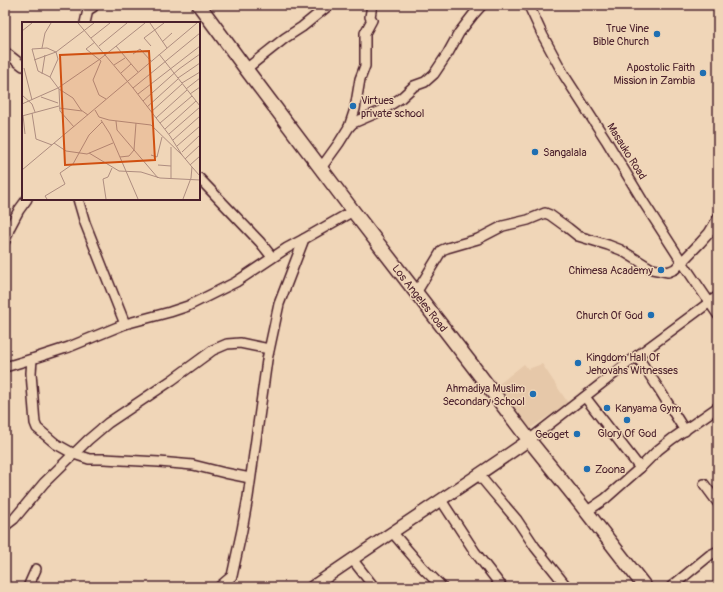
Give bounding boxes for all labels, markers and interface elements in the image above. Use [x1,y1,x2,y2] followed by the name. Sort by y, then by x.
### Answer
[22,22,200,200] inset map
[593,22,650,48] place label: True Vine Bible Church
[652,29,662,39] marker: True Vine Bible Church
[614,61,695,87] place label: Apostolic Faith Mission in Zambia
[698,68,708,78] marker: Apostolic Faith Mission in Zambia
[361,94,424,120] place label: Virtues private school
[348,101,358,111] marker: Virtues private school
[604,121,649,182] street label: Masauko Road
[543,146,587,159] place label: Sangalala
[530,147,540,157] marker: Sangalala
[389,262,450,335] street label: Los Angeles Road
[569,264,653,277] place label: Chimesa Academy
[656,265,666,275] marker: Chimesa Academy
[576,309,643,322] place label: Church Of God
[646,310,656,320] marker: Church Of God
[586,351,678,377] place label: Kingdom Hall Of Jehovahs Witnesses
[573,358,583,368] marker: Kingdom Hall Of Jehovahs Witnesses
[442,382,525,408] place label: Ahmadiya Muslim Secondary School
[528,389,538,399] marker: Ahmadiya Muslim Secondary School
[615,402,681,415] place label: Kanyama Gym
[602,403,612,413] marker: Kanyama Gym
[622,415,632,425] marker: Glory Of God
[597,427,657,440] place label: Glory Of God
[535,428,570,441] place label: Geoget
[572,429,582,439] marker: Geoget
[595,463,625,476] place label: Zoona
[582,464,592,474] marker: Zoona

